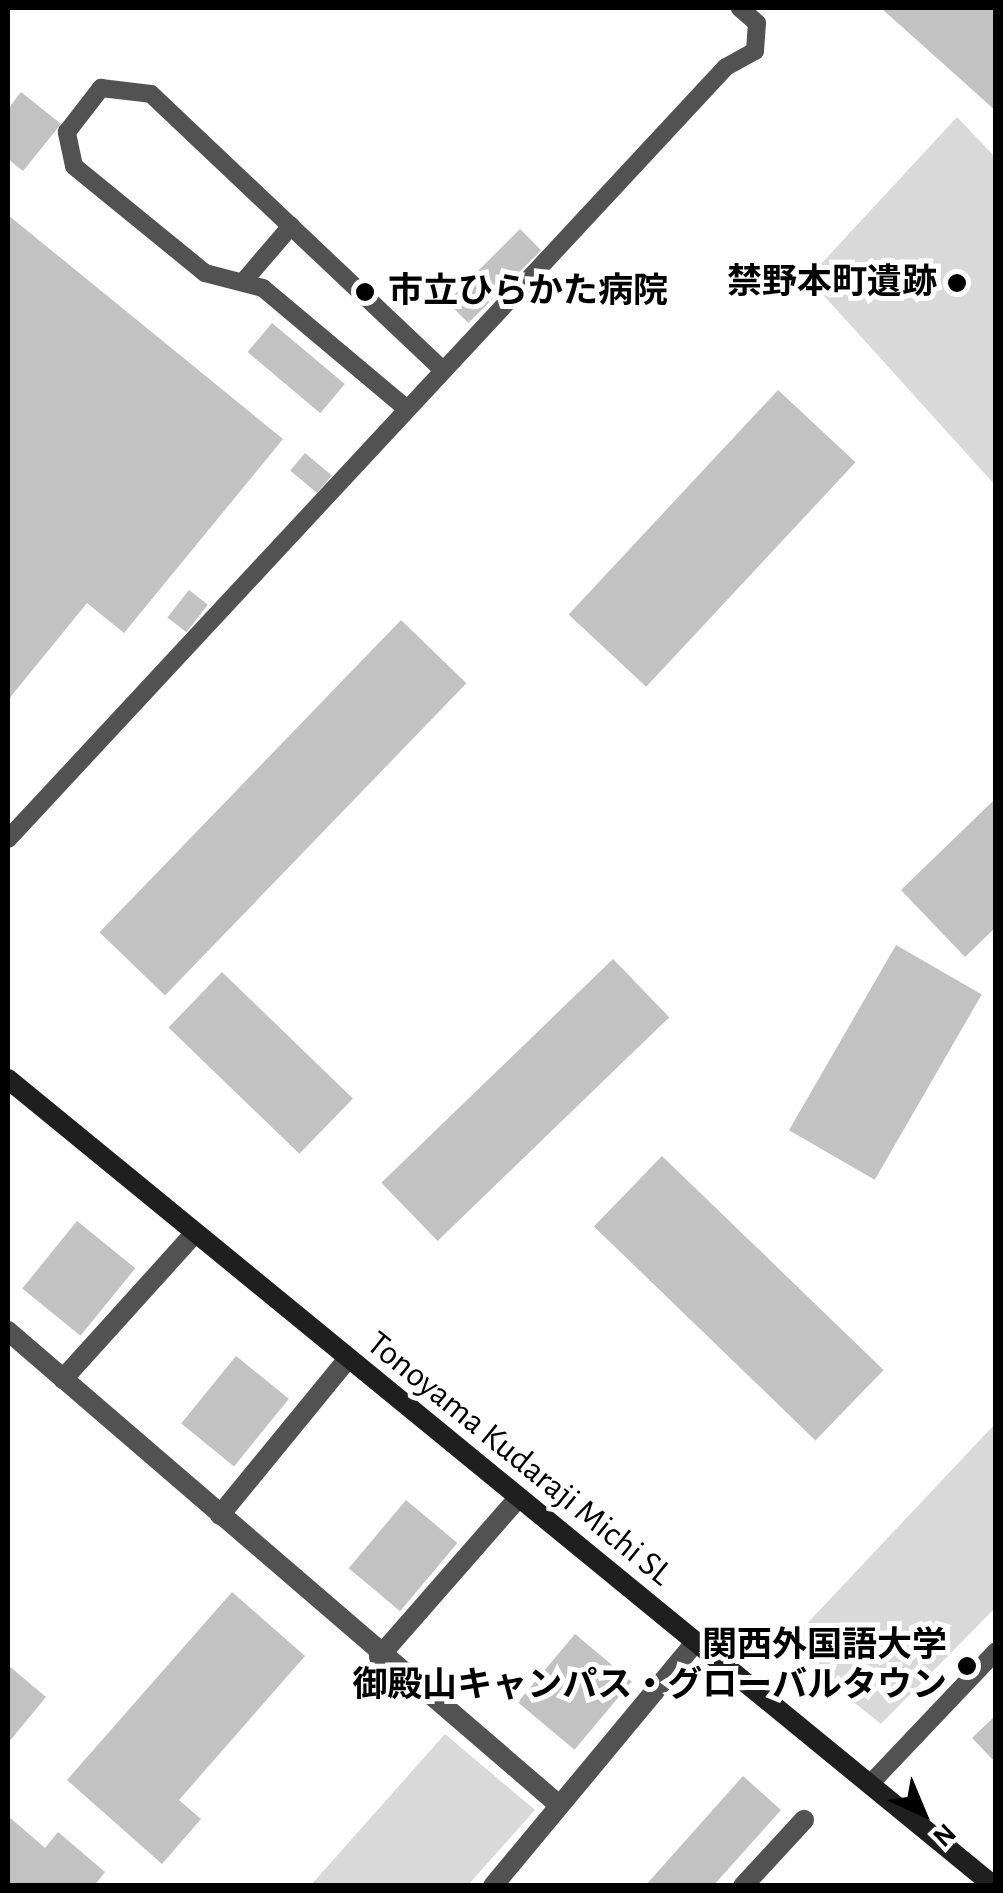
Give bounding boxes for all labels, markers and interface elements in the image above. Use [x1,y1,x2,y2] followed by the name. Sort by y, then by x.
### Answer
[727,262,937,304] place label: 禁野本町遺跡
[388,271,668,313] place label: 市立ひらかた病院
[946,272,968,294] marker: 禁野本町遺跡
[352,279,378,305] marker: 市立ひらかた病院
[358,1323,680,1595] street label: Tonoyama Kudaraji Michi SL
[352,1625,947,1707] place label: 関西外国語大学 御殿山キャンパス・グローバルタウン
[956,1655,978,1677] marker: 関西外国語大学 御殿山キャンパス・グローバルタウン
[873,1763,973,1863] north arrow
[927,1818,961,1851] text: N

